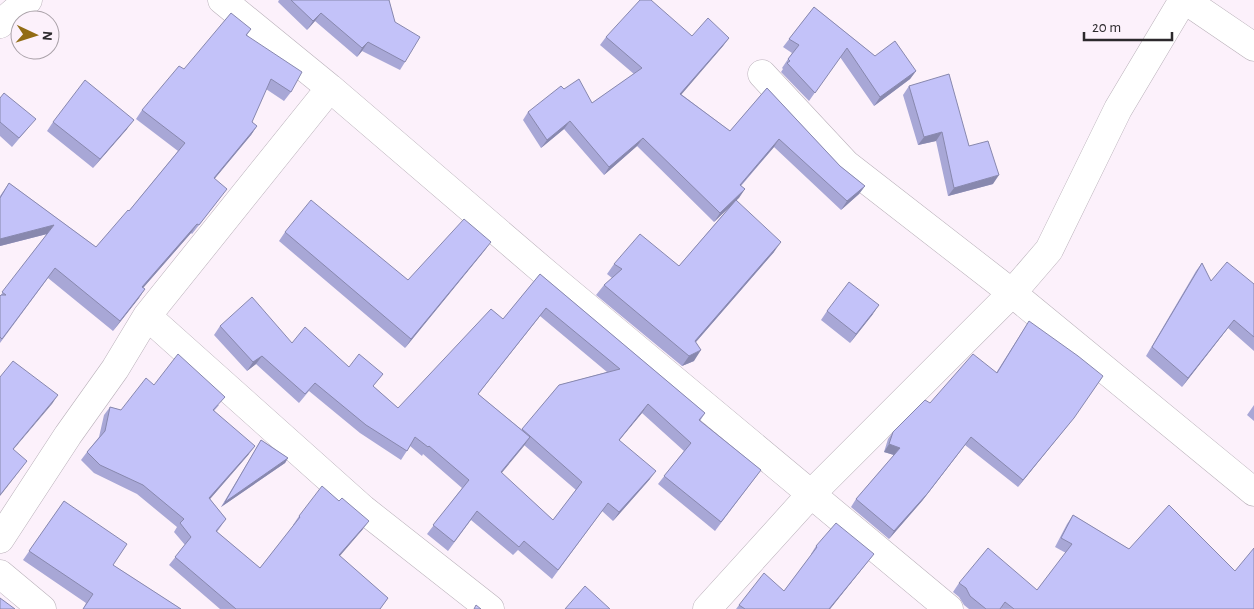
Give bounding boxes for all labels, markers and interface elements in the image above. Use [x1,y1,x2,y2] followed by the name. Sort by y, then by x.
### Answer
[10,10,60,60] north arrow
[1084,10,1172,42] scale bar
[1092,20,1121,35] text: 20 m
[40,30,54,41] text: N

